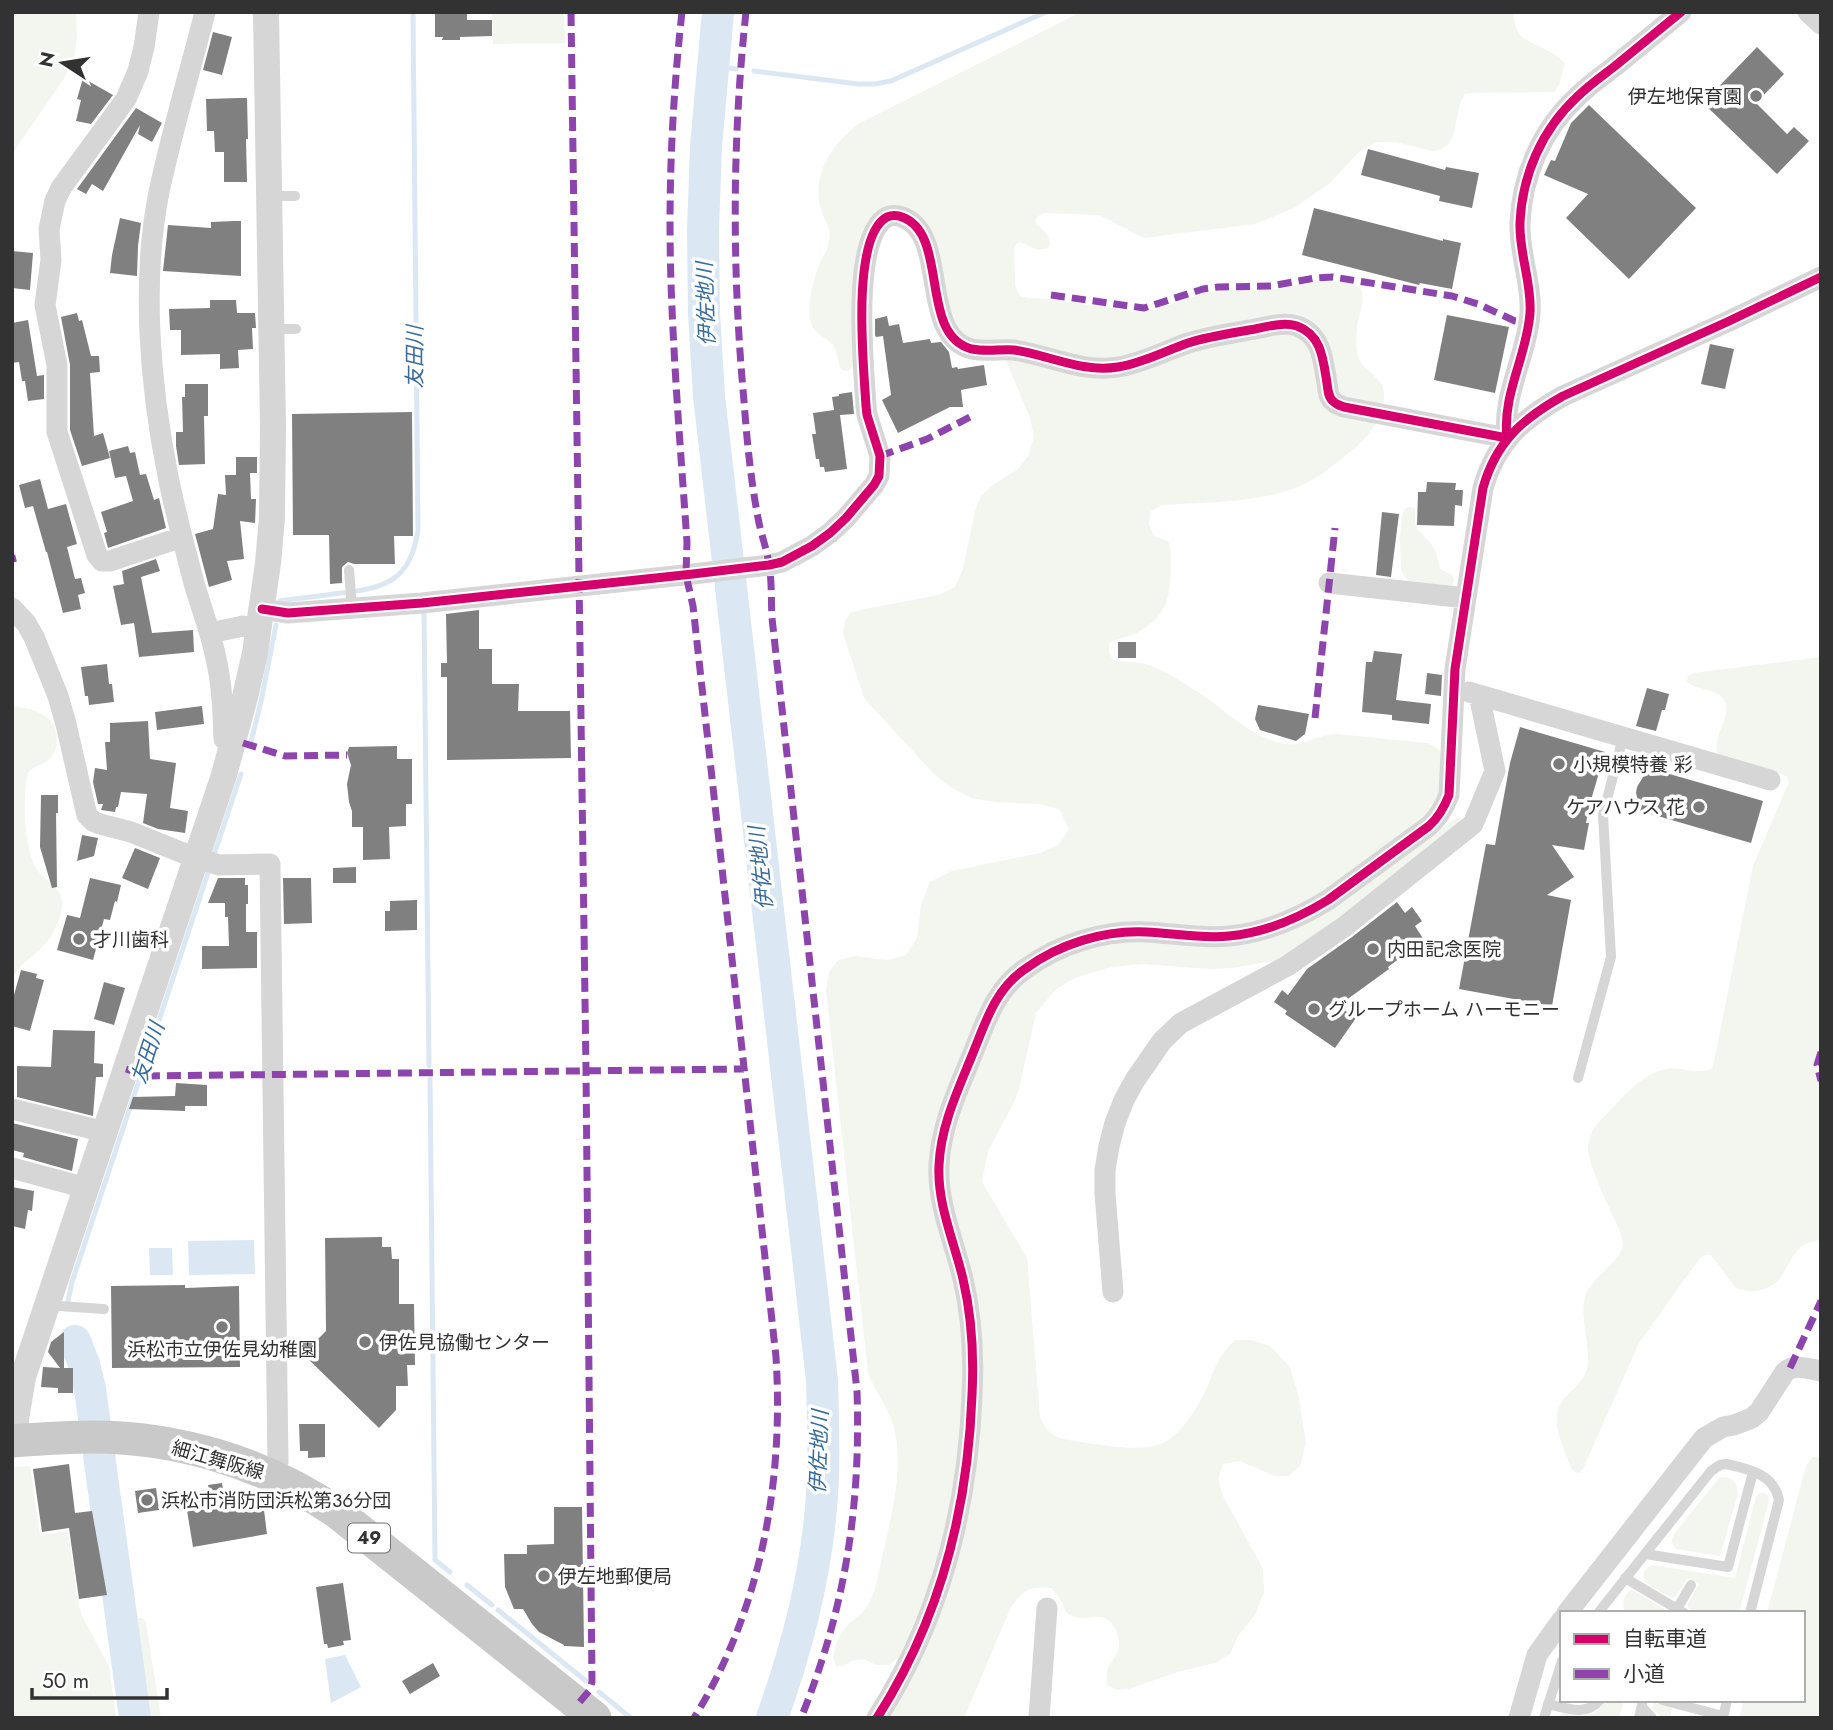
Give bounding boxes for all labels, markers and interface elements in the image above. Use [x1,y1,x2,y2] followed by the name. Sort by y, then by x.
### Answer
[28,28,98,98] north arrow
[32,49,62,70] text: N
[1628,83,1742,110] place label: 伊左地保育園
[1748,88,1764,104] marker: 伊左地保育園
[689,260,722,346] water label: 伊佐地川
[400,324,430,389] water label: 友田川
[1573,751,1693,778] place label: 小規模特養 彩
[1551,756,1567,772] marker: 小規模特養 彩
[1566,794,1685,821] place label: ケアハウス 花
[1691,799,1707,815] marker: ケアハウス 花
[741,823,780,911] water label: 伊佐地川
[93,926,169,953] place label: 才川歯科
[71,931,87,947] marker: 才川歯科
[1387,936,1501,963] place label: 内田記念医院
[1365,941,1381,957] marker: 内田記念医院
[1328,996,1560,1023] place label: グループホーム ハーモニー
[1306,1001,1322,1017] marker: グループホーム ハーモニー
[124,1017,173,1088] water label: 友田川
[214,1319,230,1335] marker: 浜松市立伊佐見幼稚園
[379,1329,550,1356] place label: 伊佐見協働センター
[357,1334,373,1350] marker: 伊佐見協働センター
[127,1336,317,1363] place label: 浜松市立伊佐見幼稚園
[803,1408,836,1494] water label: 伊佐地川
[169,1434,267,1486] street label: 細江舞阪線
[161,1487,391,1514] place label: 浜松市消防団浜松第36分団
[139,1492,155,1508] marker: 浜松市消防団浜松第36分団
[348,1524,390,1553] road number: 49
[558,1563,672,1590] place label: 伊左地郵便局
[536,1568,552,1584] marker: 伊左地郵便局
[1560,1611,1805,1702] legend
[1623,1624,1707,1654] text: 自転車道
[32,1656,166,1700] scale bar
[1623,1659,1665,1689] text: 小道
[42,1666,89,1696] text: 50 m

